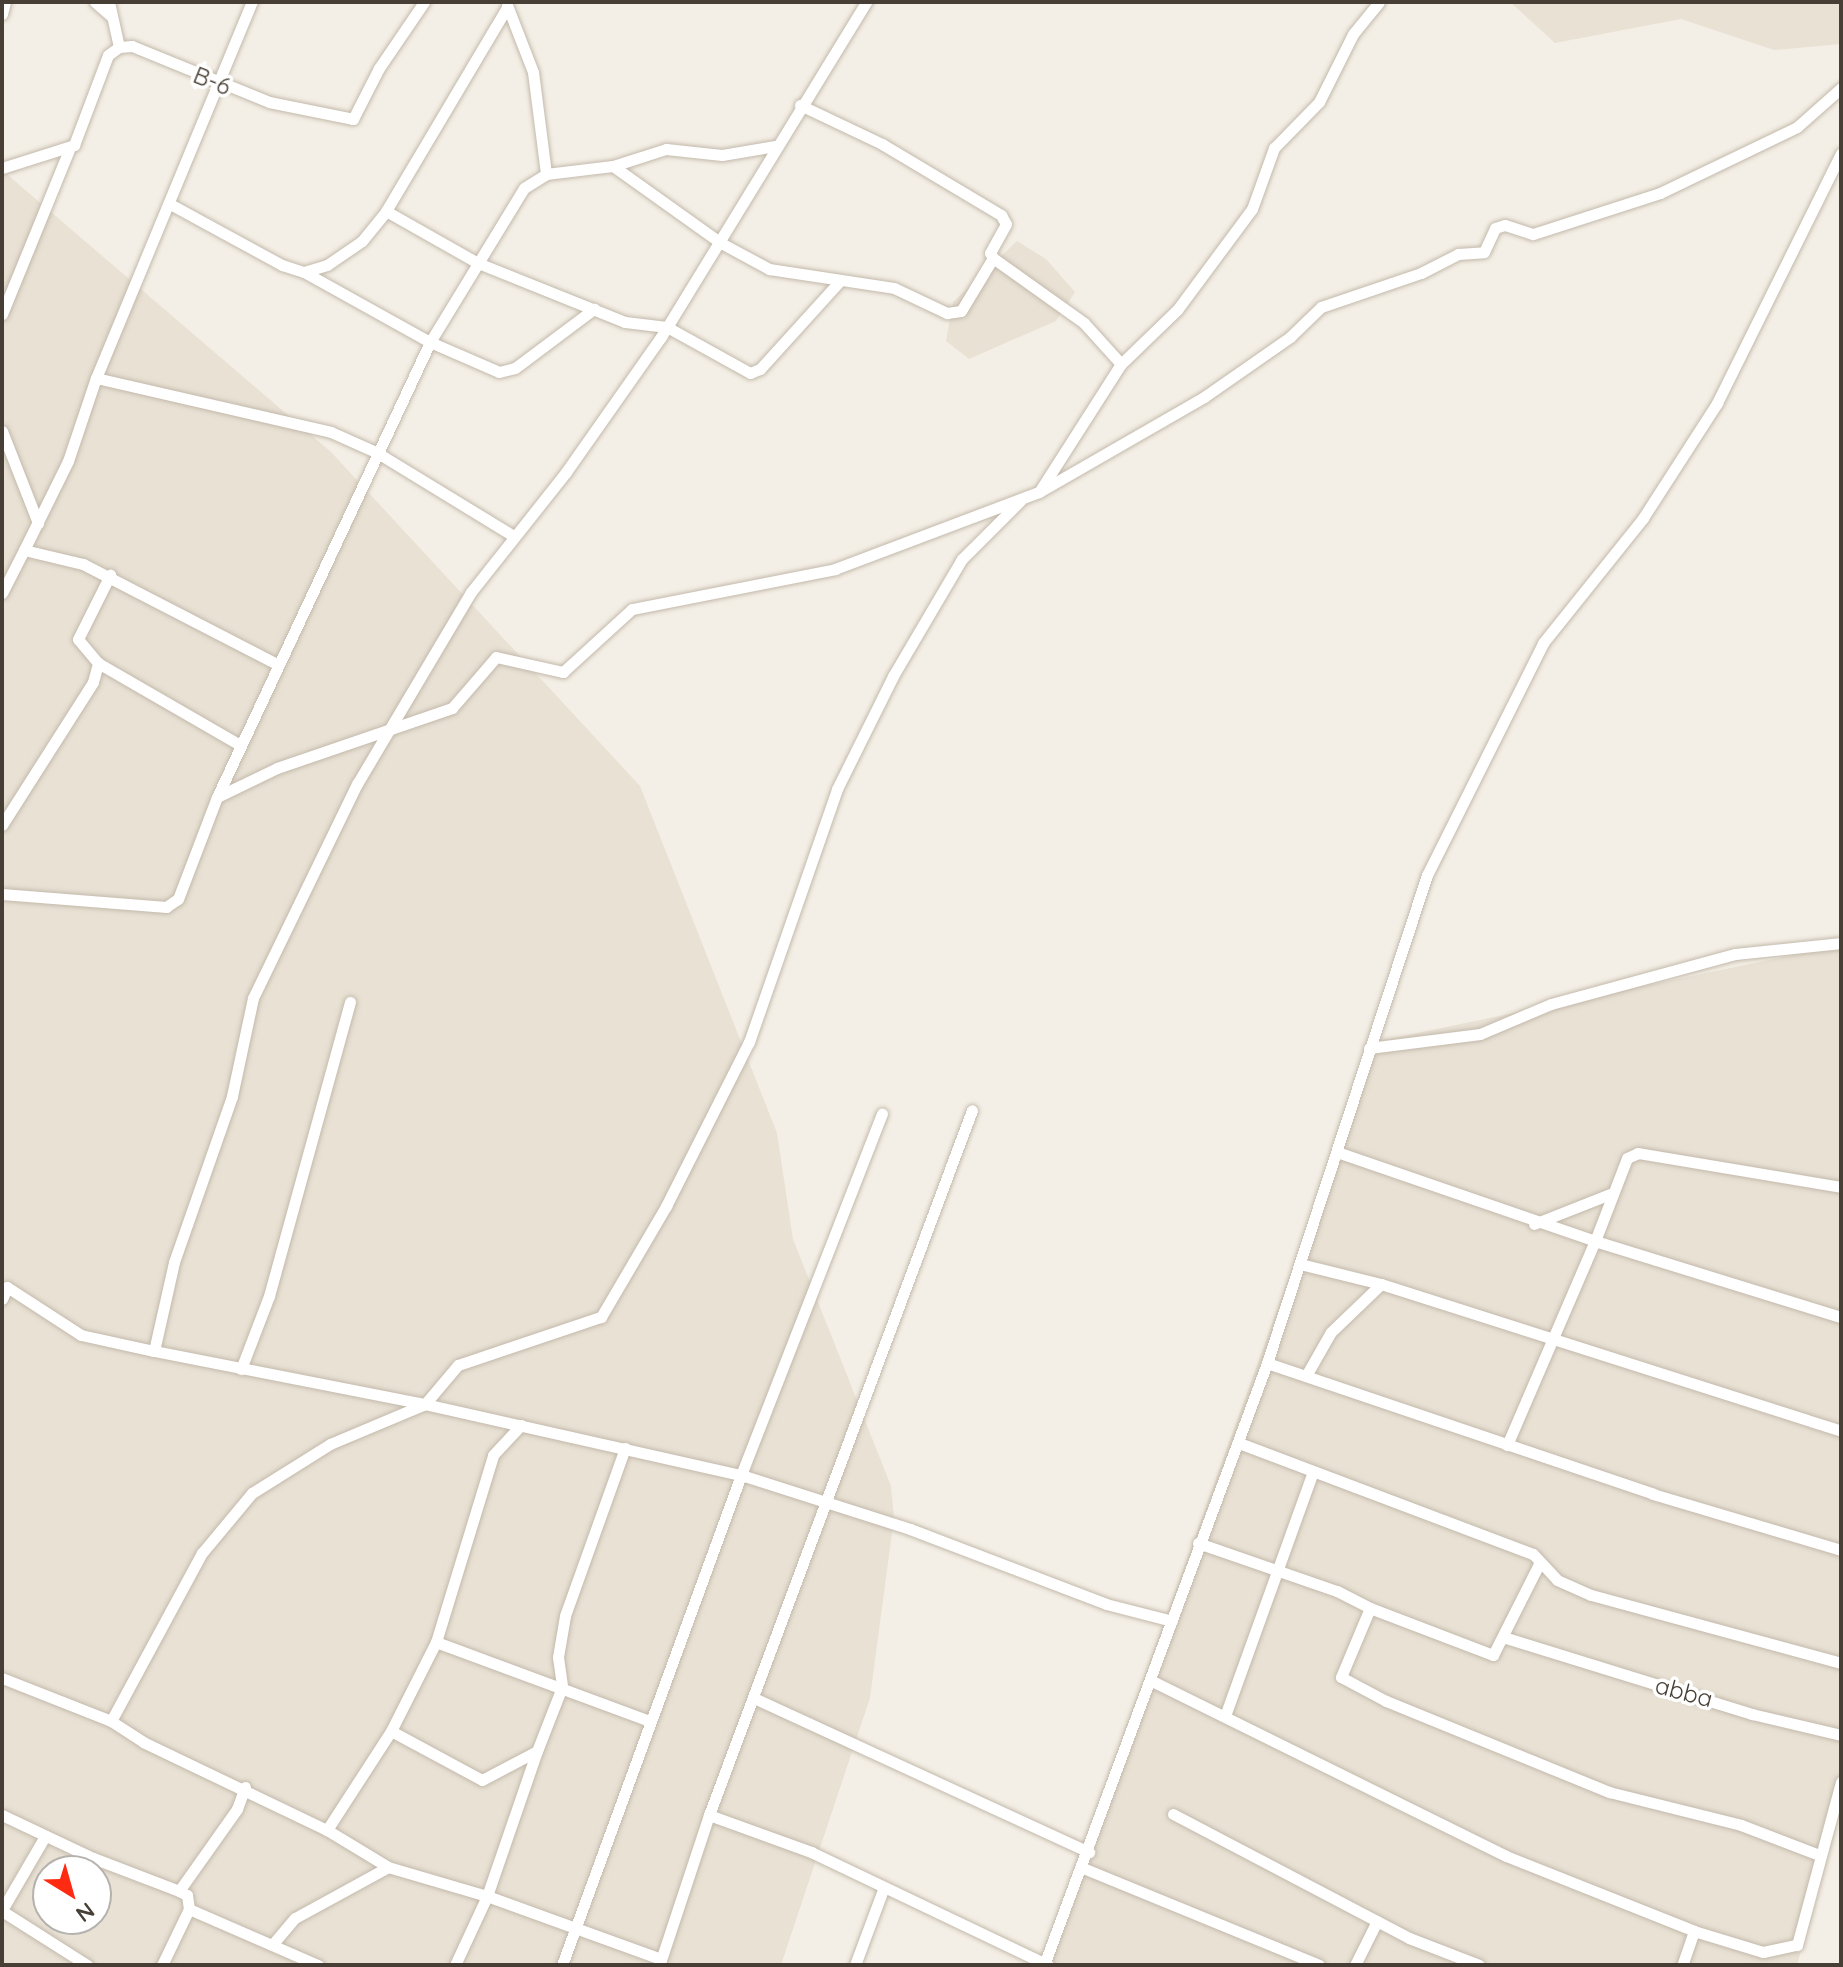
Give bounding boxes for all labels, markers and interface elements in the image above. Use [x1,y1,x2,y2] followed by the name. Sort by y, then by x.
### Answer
[189,61,235,101] street label: B-6
[1652,1671,1716,1713] street label: abba
[32,1855,112,1935] north arrow
[70,1897,100,1929] text: N

